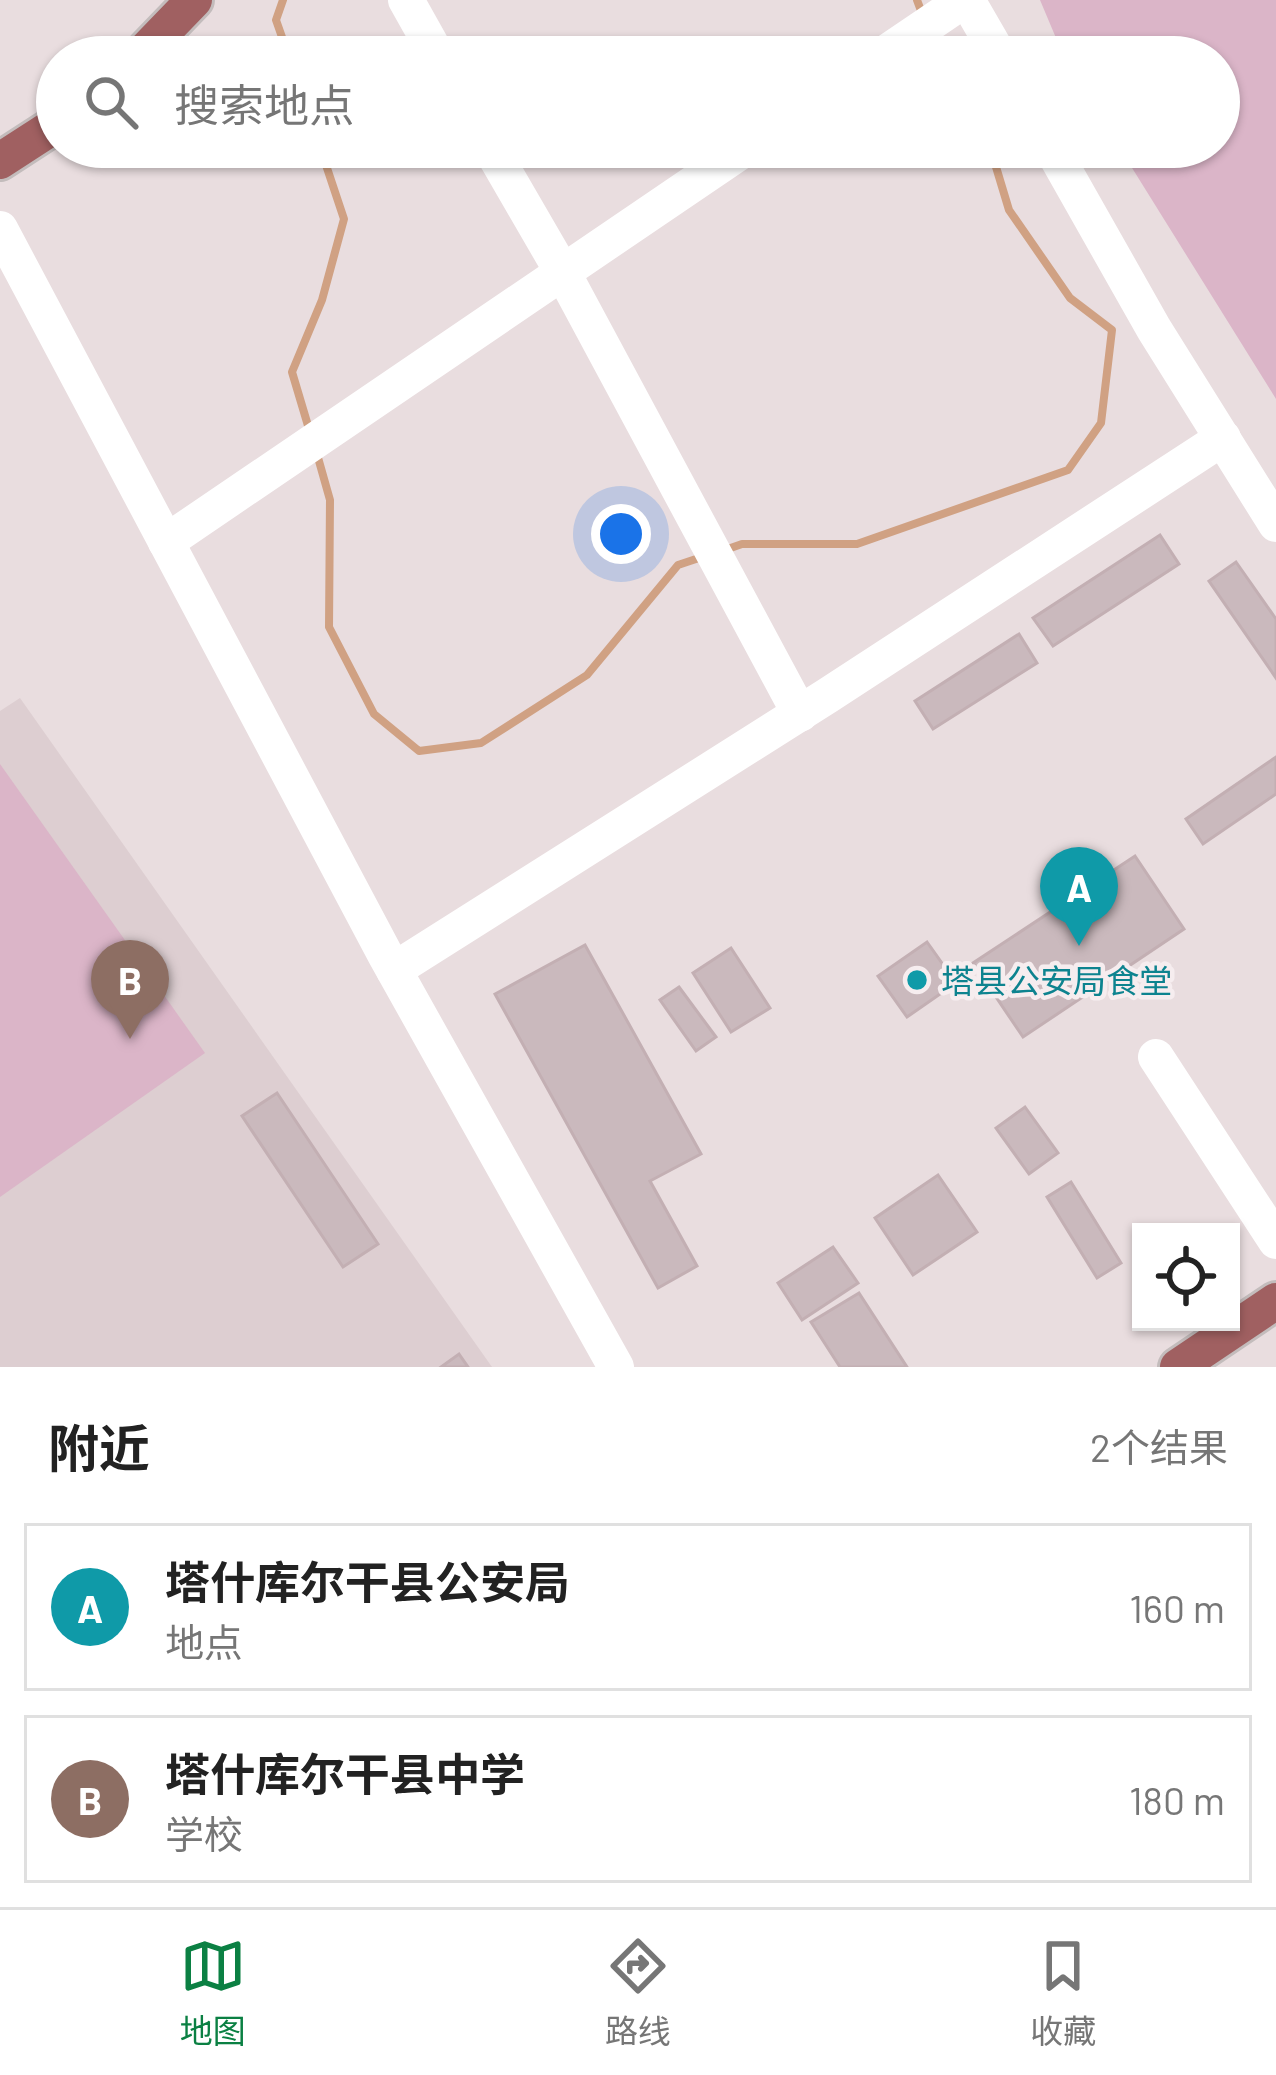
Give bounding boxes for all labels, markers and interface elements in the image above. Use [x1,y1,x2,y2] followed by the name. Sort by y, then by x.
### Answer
[36,36,1240,168] search box
[78,69,144,135] icon: search
[174,77,354,131] text: 搜索地点
[591,504,651,564] your location
[1040,847,1118,946] pin: A
[91,940,169,1039] pin: B
[941,960,1172,1000] place label: 塔县公安局食堂
[904,967,930,993] marker: 塔县公安局食堂
[1132,1223,1240,1331] map controls
[1132,1223,1240,1331] button: locate
[48,1416,150,1477] text: 附近
[1090,1423,1228,1470] text: 2个结果
[165,1554,570,1608] text: 塔什库尔干县公安局
[77,1584,103,1631] text: A
[1129,1584,1225,1631] text: 160 m
[165,1618,243,1665] text: 地点
[165,1746,525,1800] text: 塔什库尔干县中学
[78,1776,102,1823] text: B
[1129,1776,1225,1823] text: 180 m
[165,1810,243,1857] text: 学校
[180,1933,246,2053] tab: 地图
[605,1933,671,2053] tab: 路线
[1030,1933,1096,2053] tab: 收藏

